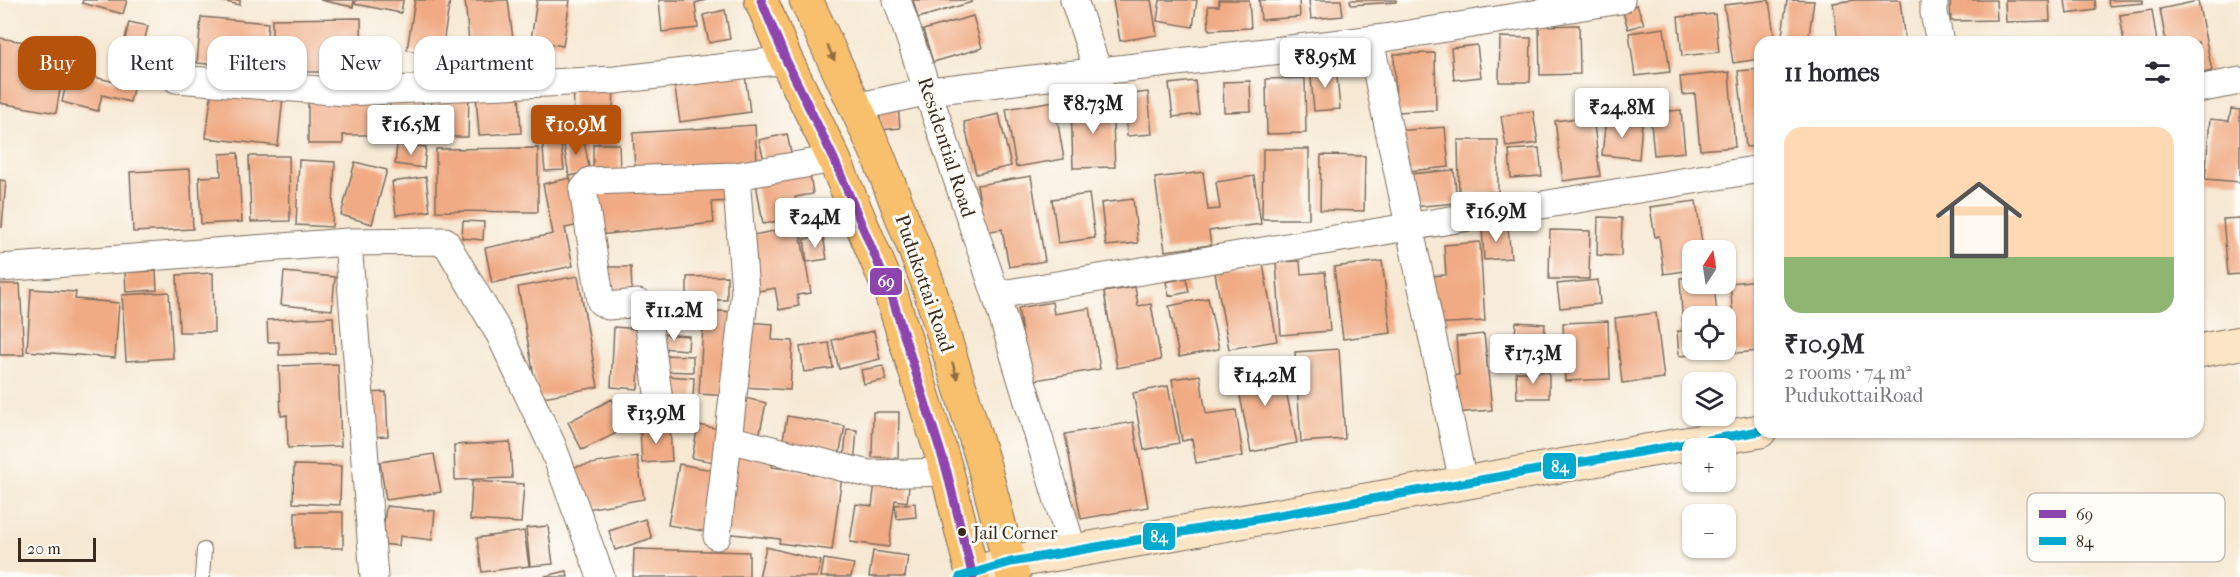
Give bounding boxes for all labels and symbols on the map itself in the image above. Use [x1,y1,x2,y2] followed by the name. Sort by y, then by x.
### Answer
[1276,38,1374,89] pin: ₹8.95M
[826,45,835,62] one-way arrow
[913,74,980,221] street label: Residential Road
[1044,84,1142,135] pin: ₹8.73M
[1573,88,1671,139] pin: ₹24.8M
[362,105,460,156] pin: ₹16.5M
[527,105,625,156] pin: ₹10.9M
[1447,192,1545,243] pin: ₹16.9M
[779,198,851,249] pin: ₹24M
[890,211,959,356] street label: Pudukottai Road
[1682,240,1736,294] north arrow
[869,267,903,296] line badge: 69
[877,272,895,292] text: 69
[625,291,723,342] pin: ₹11.2M
[1484,334,1582,385] pin: ₹17.3M
[1216,356,1314,407] pin: ₹14.2M
[951,362,960,380] one-way arrow
[607,394,705,445] pin: ₹13.9M
[1542,452,1577,480] line badge: 84
[1551,457,1570,477] text: 84
[2027,493,2225,562] legend
[2076,505,2093,524] text: 69
[1142,522,1176,551] line badge: 84
[971,523,1058,544] place label: Jail Corner
[956,526,968,538] marker: Jail Corner
[1150,527,1169,547] text: 84
[2076,532,2094,551] text: 84
[18,535,96,562] scale bar

